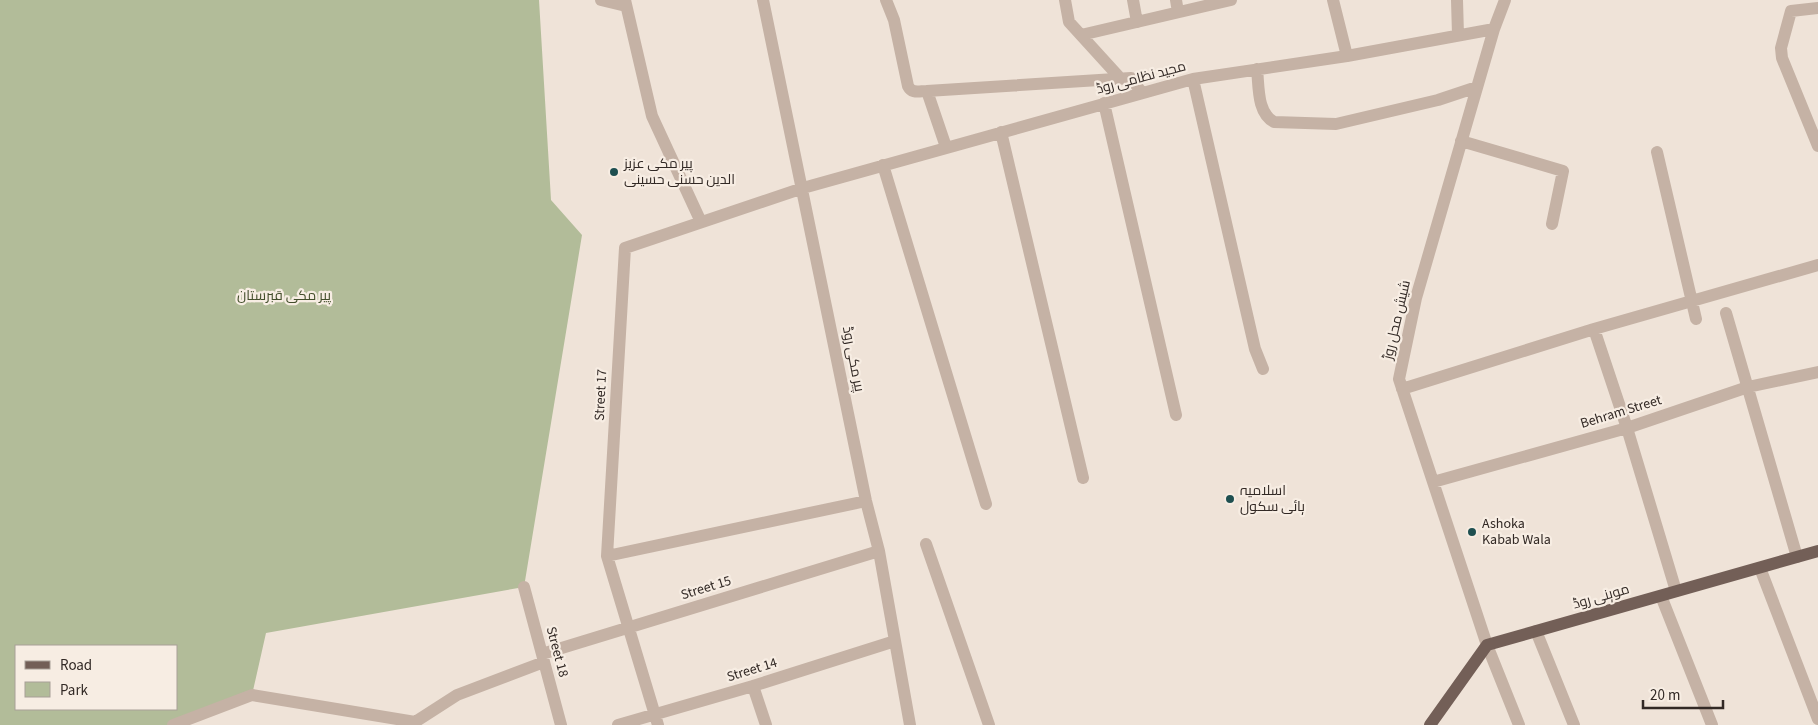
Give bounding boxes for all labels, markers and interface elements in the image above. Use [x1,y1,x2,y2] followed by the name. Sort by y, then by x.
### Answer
[1094,56,1188,100] street label: مجید نظامی روڈ
[623,154,735,190] place label: پیر مکی عزیز الدین حسنی حسینی
[608,166,620,178] marker: پیر مکی عزیز الدین حسنی حسینی
[1378,278,1416,363] street label: شیش محل روڑ
[237,286,331,306] park label: پیر مکی قبرستان
[837,325,869,394] street label: پیر مکی روڈ
[590,369,612,421] street label: Street 17
[1578,390,1664,434] street label: Behram Street
[1240,481,1305,517] place label: اسلامیہ ہائی سکول
[1224,493,1236,505] marker: اسلامیہ ہائی سکول
[1482,514,1551,550] place label: Ashoka Kabab Wala
[1466,526,1478,538] marker: Ashoka Kabab Wala
[678,571,734,605] street label: Street 15
[1570,579,1632,615] street label: موہنی روڈ
[541,624,573,680] street label: Street 18
[15,645,178,710] legend
[724,653,780,687] street label: Street 14
[60,655,92,676] text: Road
[1643,678,1723,710] scale bar
[60,680,89,701] text: Park
[1650,685,1680,706] text: 20 m

